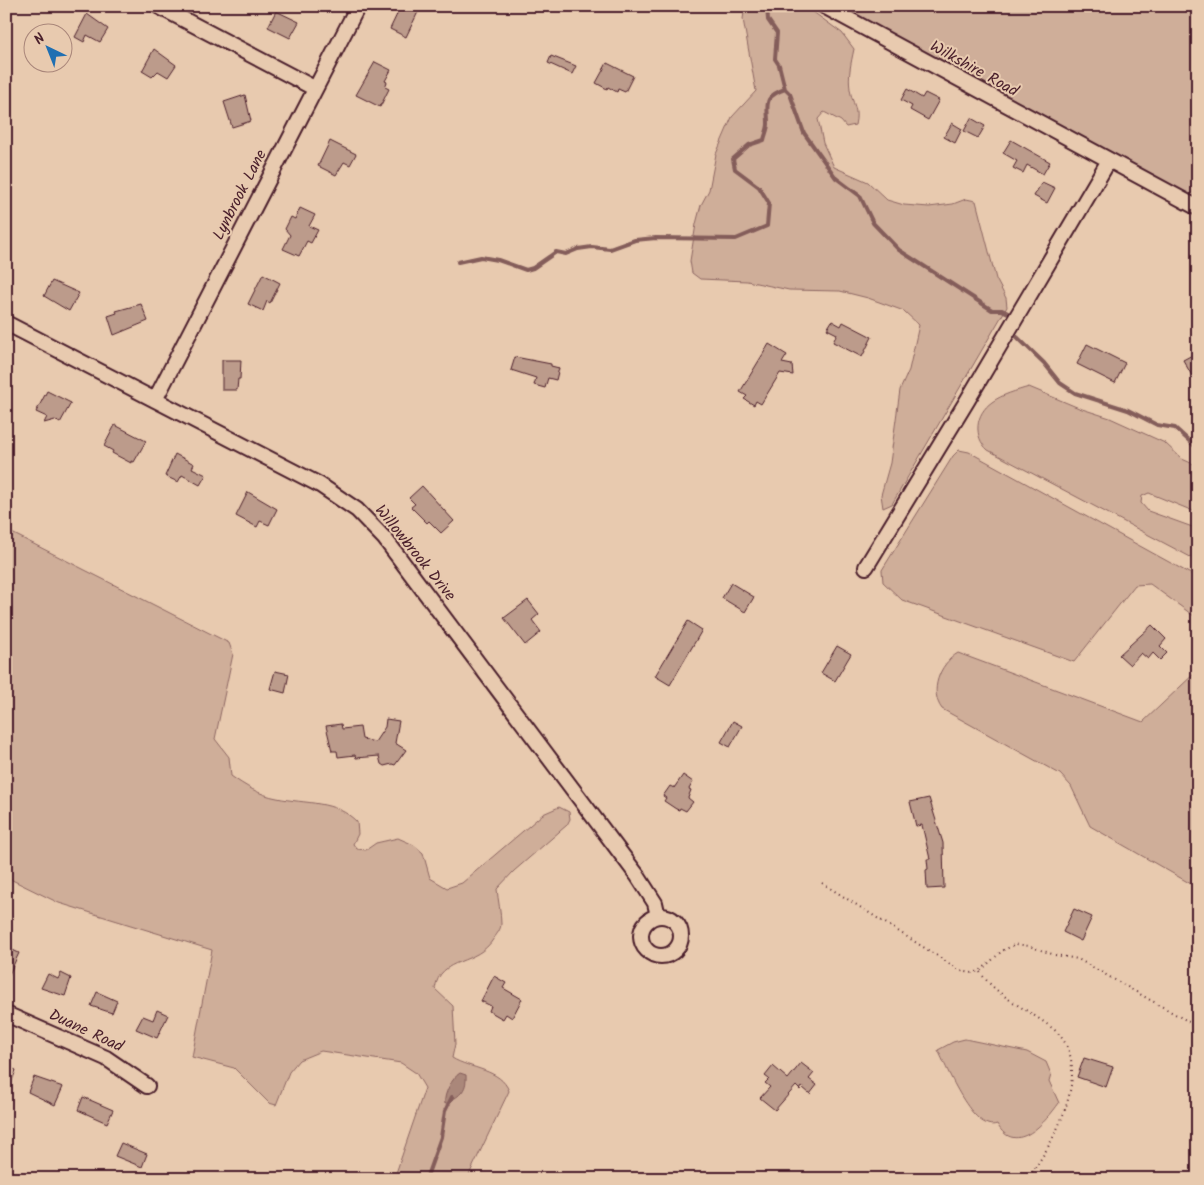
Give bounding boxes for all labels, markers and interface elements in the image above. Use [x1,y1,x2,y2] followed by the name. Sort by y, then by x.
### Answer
[22,22,72,72] north arrow
[29,28,51,50] text: N
[925,34,1024,104] street label: Wilkshire Road
[206,145,274,245] street label: Lynbrook Lane
[368,499,462,607] street label: Willowbrook Drive
[45,1003,128,1060] street label: Duane Road

